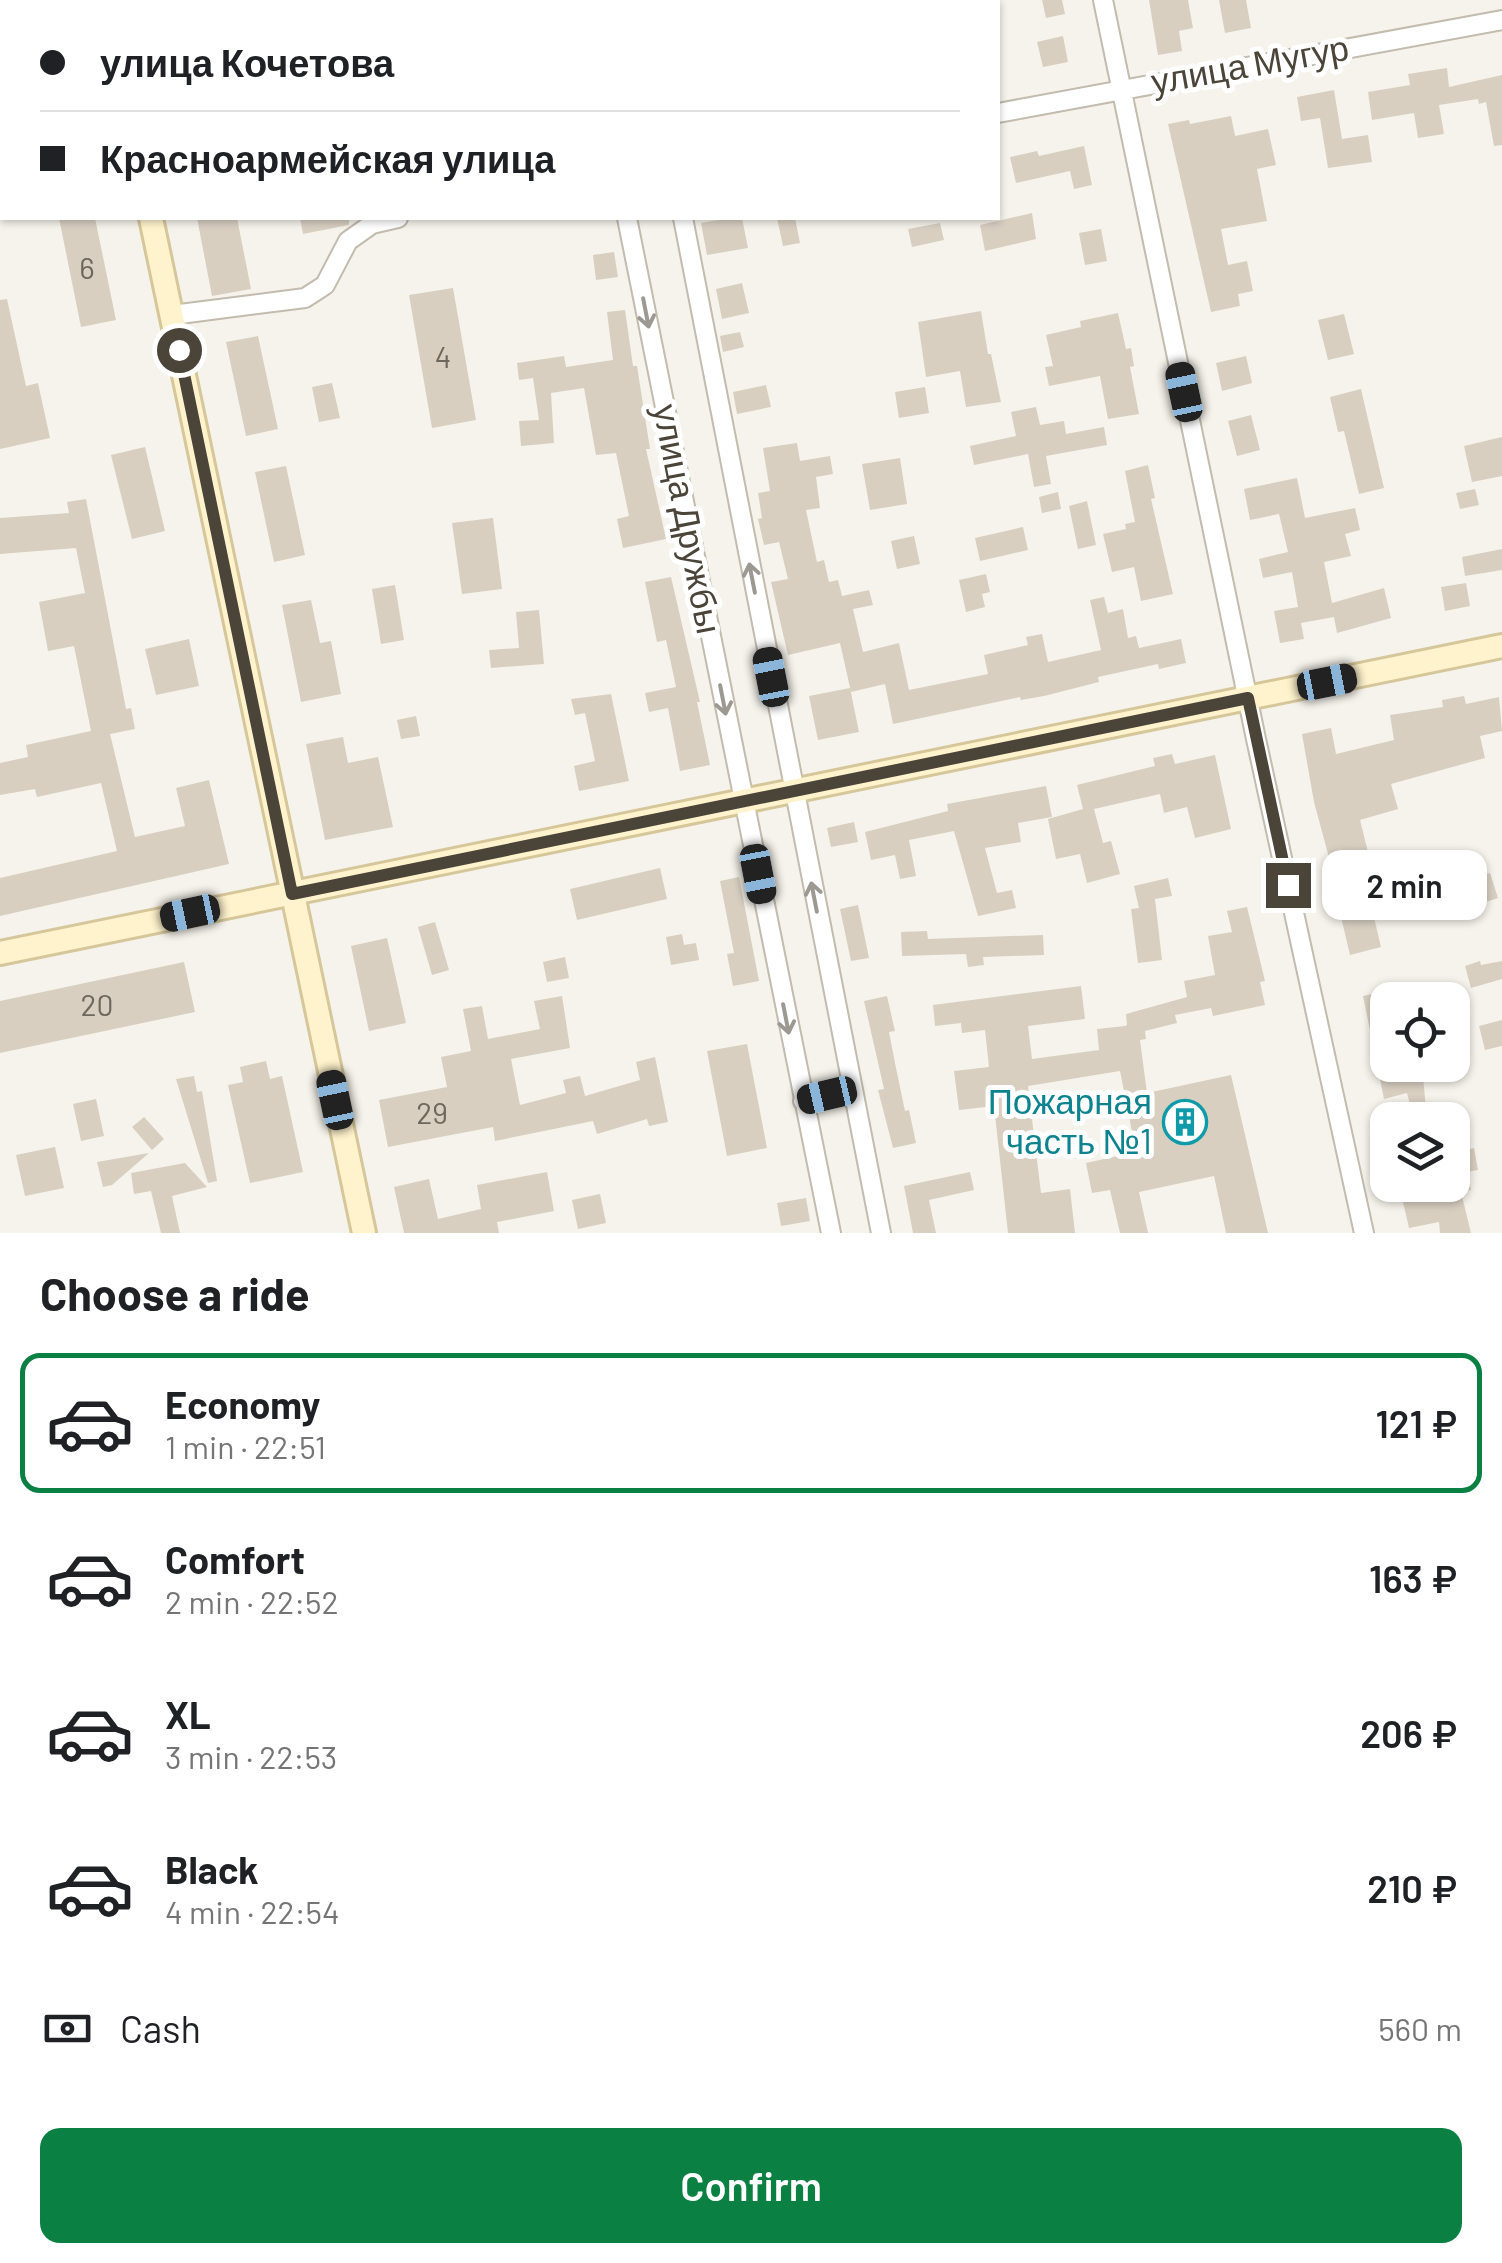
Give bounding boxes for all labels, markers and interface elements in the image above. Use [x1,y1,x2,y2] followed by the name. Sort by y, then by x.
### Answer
[1148,25,1352,101] street label: улица Мугур
[100,39,394,85] text: улица Кочетова
[100,135,555,181] text: Красноармейская улица
[79,249,95,285] house number: 6
[637,296,656,328] one-way arrow
[157,328,202,373] route start
[435,338,451,374] house number: 4
[1163,360,1205,424] car
[646,400,732,637] street label: улица Дружбы
[742,562,761,595] one-way arrow
[751,645,791,709] car
[1295,662,1359,702] car
[715,684,734,716] one-way arrow
[738,842,778,906] car
[1323,850,1488,920] callout: 2 min
[1266,863,1311,908] route end
[1366,866,1443,904] text: 2 min
[804,881,823,914] one-way arrow
[158,892,222,934] car
[1370,982,1470,1202] map controls
[1370,982,1470,1082] button: locate
[80,986,114,1022] house number: 20
[778,1002,797,1034] one-way arrow
[314,1068,356,1132] car
[794,1074,860,1116] car
[988,1079,1152,1161] place label: Пожарная часть №1
[416,1094,448,1130] house number: 29
[1162,1099,1208,1145] building icon: Пожарная часть №1
[1370,1102,1470,1202] button: layers
[40,1266,310,1320] text: Choose a ride
[45,1378,135,1468] icon: car
[165,1381,320,1427] text: Economy
[1375,1400,1457,1446] text: 121 ₽
[165,1427,326,1465] text: 1 min · 22:51
[45,1533,135,1623] icon: car
[165,1536,305,1582] text: Comfort
[1369,1555,1457,1601] text: 163 ₽
[165,1582,339,1620] text: 2 min · 22:52
[45,1688,135,1778] icon: car
[165,1691,211,1737] text: XL
[1360,1710,1457,1756] text: 206 ₽
[165,1737,337,1775] text: 3 min · 22:53
[45,1843,135,1933] icon: car
[165,1846,259,1892] text: Black
[1367,1865,1457,1911] text: 210 ₽
[165,1892,340,1930] text: 4 min · 22:54
[40,2001,95,2056] icon: cash
[120,2005,201,2051] text: Cash
[1378,2009,1462,2047] text: 560 m
[40,2128,1462,2243] button: Confirm

